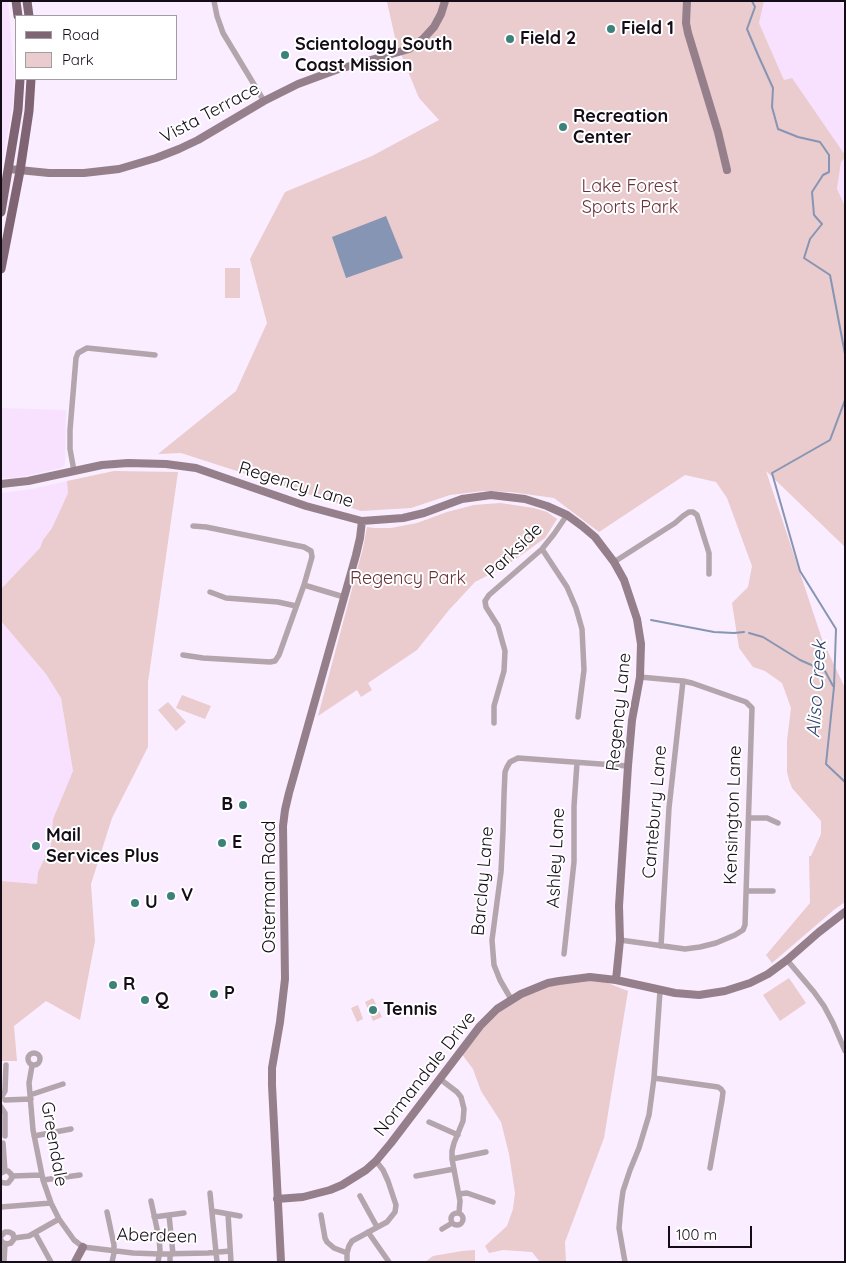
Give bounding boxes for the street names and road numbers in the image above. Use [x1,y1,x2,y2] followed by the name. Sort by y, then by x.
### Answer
[157,78,263,148] street label: Vista Terrace
[236,457,356,513] street label: Regency Lane
[481,518,547,584] street label: Parkside
[602,652,636,772] street label: Regency Lane
[638,745,672,879] street label: Cantebury Lane
[720,745,746,885] street label: Kensington Lane
[543,807,569,909] street label: Ashley Lane
[259,821,281,953] street label: Osterman Road
[467,825,499,937] street label: Barclay Lane
[369,1007,481,1141] street label: Normandale Drive
[36,1100,72,1188] street label: Greendale
[116,1224,198,1248] street label: Aberdeen

